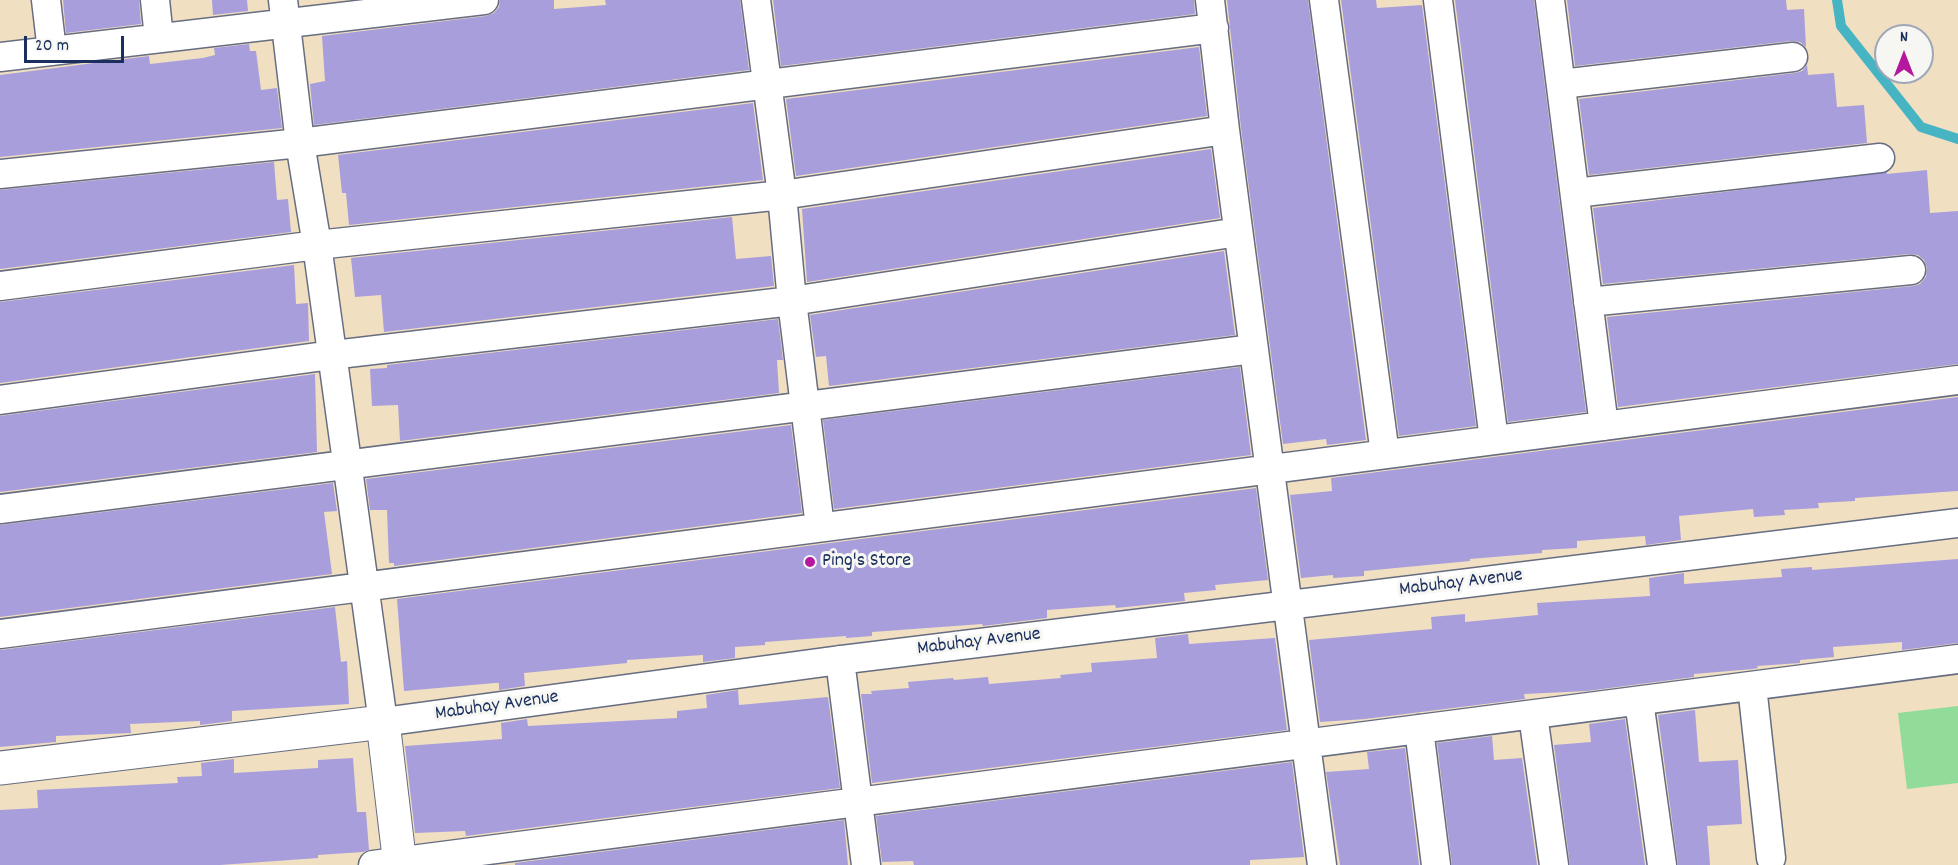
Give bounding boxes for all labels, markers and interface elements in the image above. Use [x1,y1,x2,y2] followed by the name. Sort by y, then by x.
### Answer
[27,24,128,62] scale bar
[1874,24,1934,84] north arrow
[1900,26,1908,49] text: N
[35,34,69,59] text: 20 m
[822,550,911,574] place label: Ping's Store
[803,555,817,569] marker: Ping's Store
[1398,565,1524,603] street label: Mabuhay Avenue
[916,624,1042,662] street label: Mabuhay Avenue
[434,686,560,728] street label: Mabuhay Avenue

